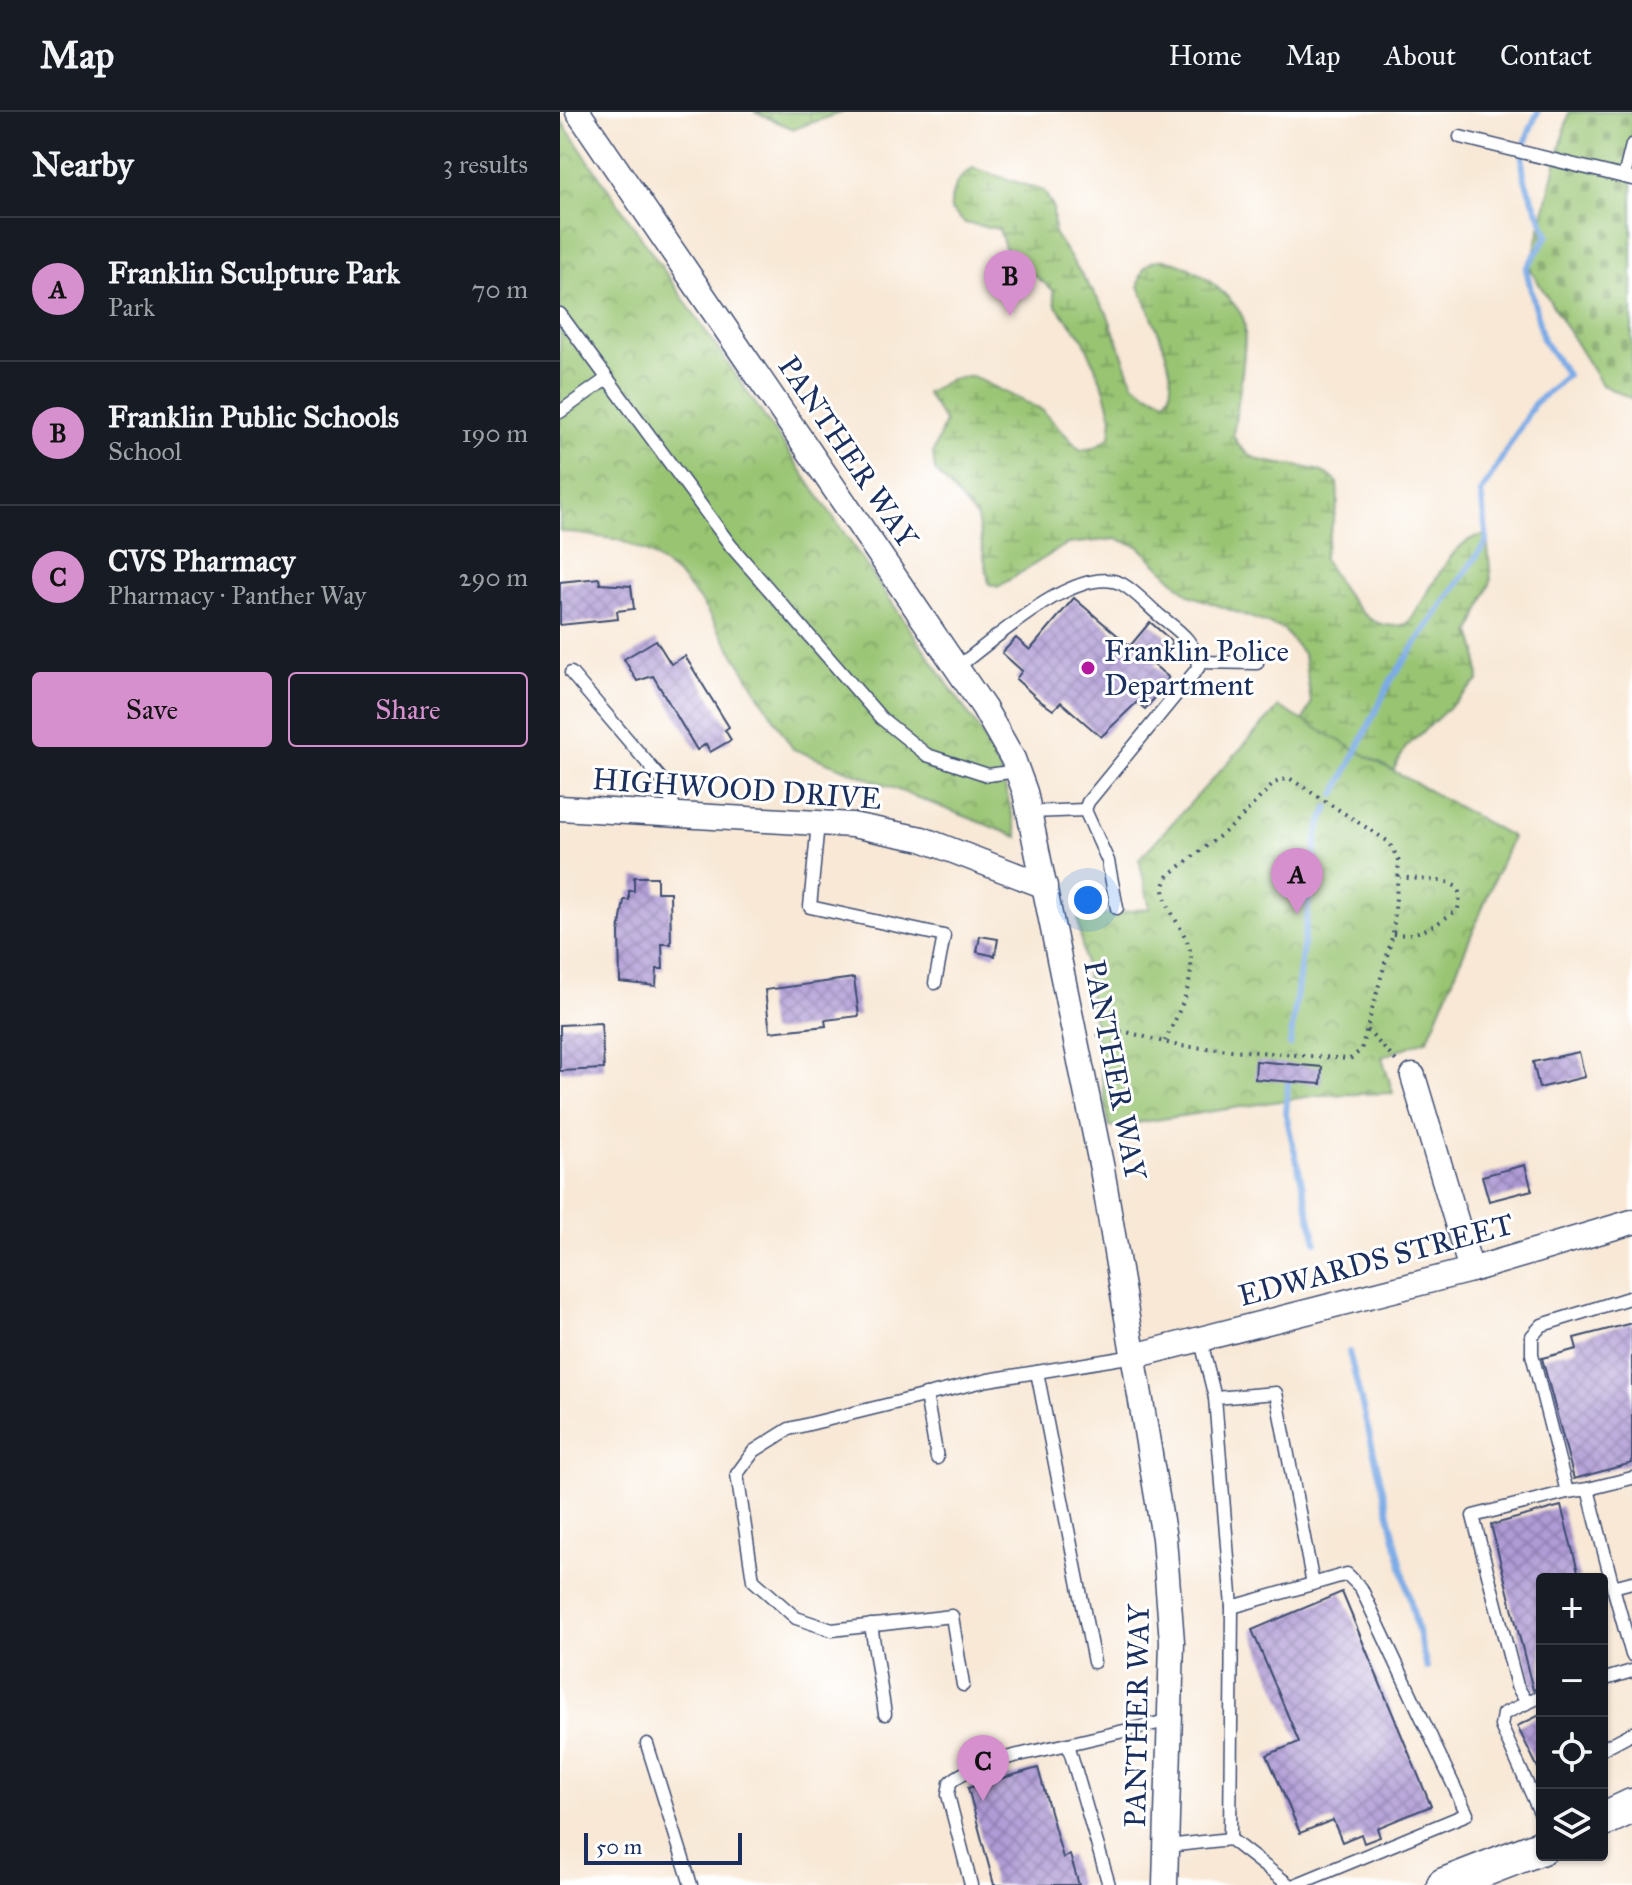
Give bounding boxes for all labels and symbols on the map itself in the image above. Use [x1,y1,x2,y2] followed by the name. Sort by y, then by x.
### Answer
[984,250,1036,316] pin: B
[771,349,926,555] street label: PANTHER WAY
[1104,633,1289,703] place label: Franklin Police Department
[1079,659,1097,677] marker: Franklin Police Department
[591,761,883,817] street label: HIGHWOOD DRIVE
[1271,848,1323,914] pin: A
[1068,880,1108,920] your location
[1076,957,1154,1184] street label: PANTHER WAY
[1235,1206,1517,1314] street label: EDWARDS STREET
[1117,1603,1157,1828] street label: PANTHER WAY
[957,1735,1009,1801] pin: C
[584,1829,742,1865] scale bar

